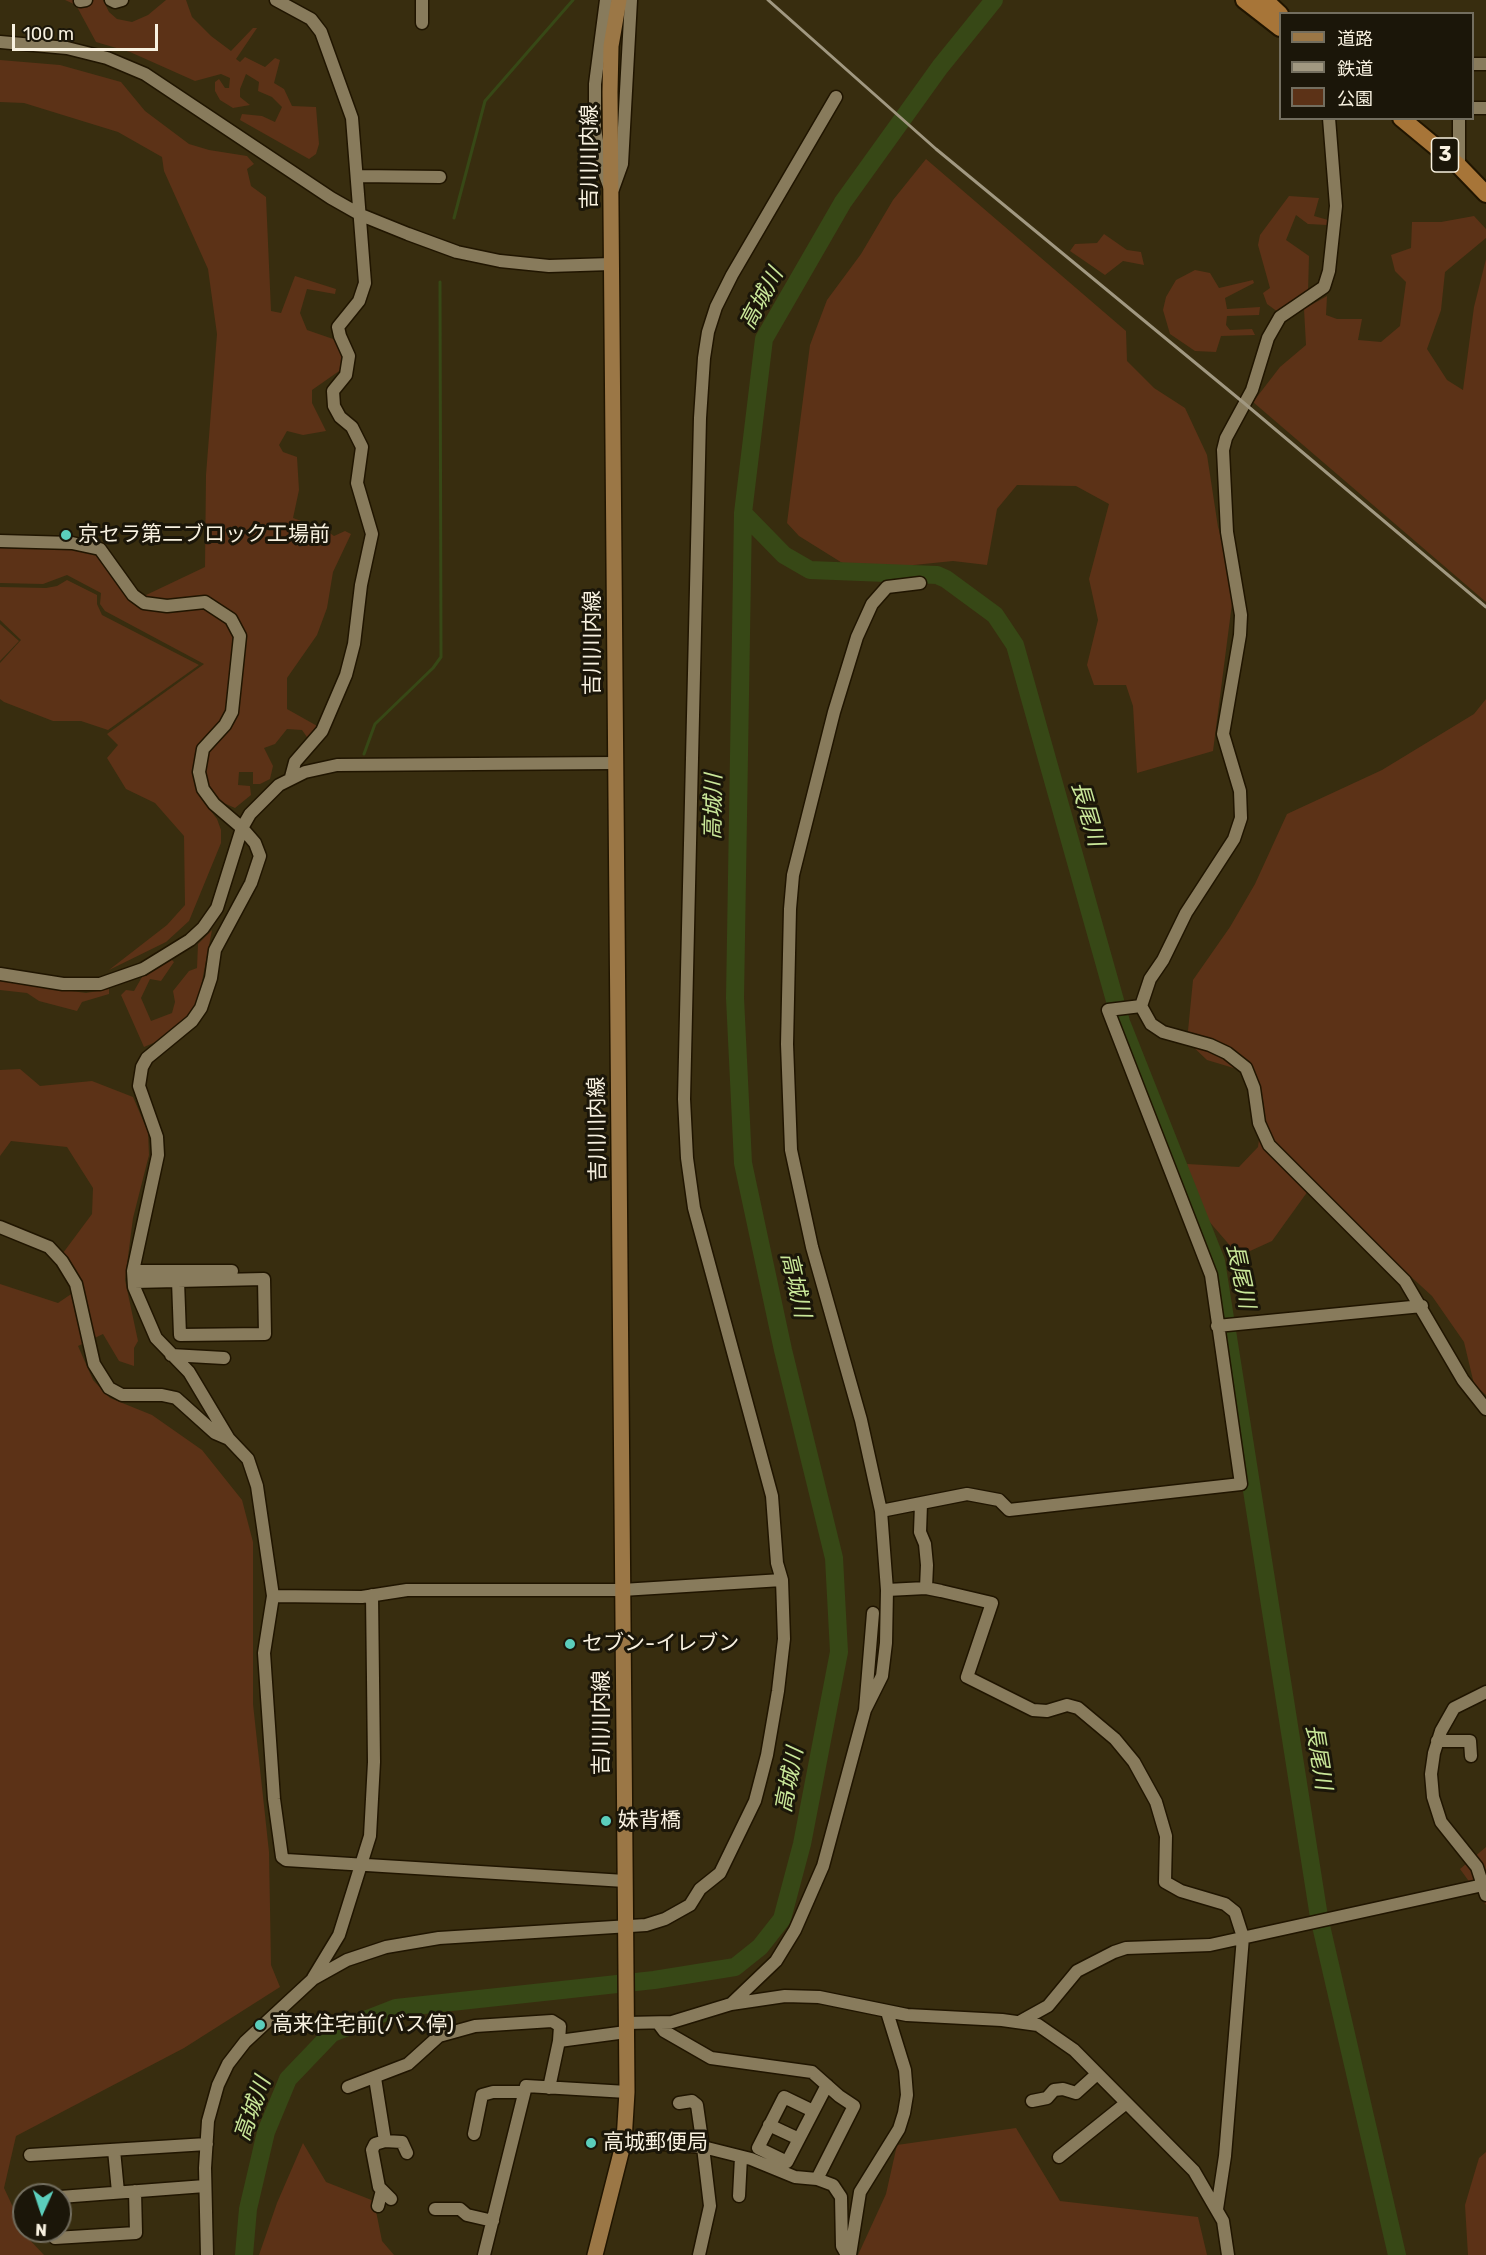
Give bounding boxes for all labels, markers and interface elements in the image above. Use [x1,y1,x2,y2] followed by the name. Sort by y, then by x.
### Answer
[15,12,160,50] scale bar
[1279,12,1474,120] legend
[23,23,74,45] text: 100 m
[1337,28,1373,50] text: 道路
[1337,58,1373,80] text: 鉄道
[1337,88,1373,110] text: 公園
[577,105,603,209] street label: 吉川川内線
[1432,138,1458,172] road number: 3
[735,264,789,334] water label: 高城川
[78,522,330,548] place label: 京セラ第二ブロック工場前
[59,528,73,542] marker: 京セラ第二ブロック工場前
[580,591,606,695] street label: 吉川川内線
[700,774,728,840] water label: 高城川
[1065,779,1109,849] water label: 長尾川
[584,1076,612,1182] street label: 吉川川内線
[1220,1241,1260,1311] water label: 長尾川
[775,1250,815,1320] water label: 高城川
[582,1631,739,1657] place label: セブン-イレブン
[563,1637,577,1651] marker: セブン-イレブン
[589,1671,615,1775] street label: 吉川川内線
[1300,1722,1336,1792] water label: 長尾川
[771,1745,809,1815] water label: 高城川
[618,1808,681,1834] place label: 妹背橋
[599,1814,613,1828] marker: 妹背橋
[272,2012,454,2038] place label: 高来住宅前(バス停)
[253,2018,267,2032] marker: 高来住宅前(バス停)
[229,2073,277,2145] water label: 高城川
[603,2130,708,2156] place label: 高城郵便局
[584,2136,598,2150] marker: 高城郵便局
[12,2183,72,2243] north arrow
[35,2220,47,2239] text: N

